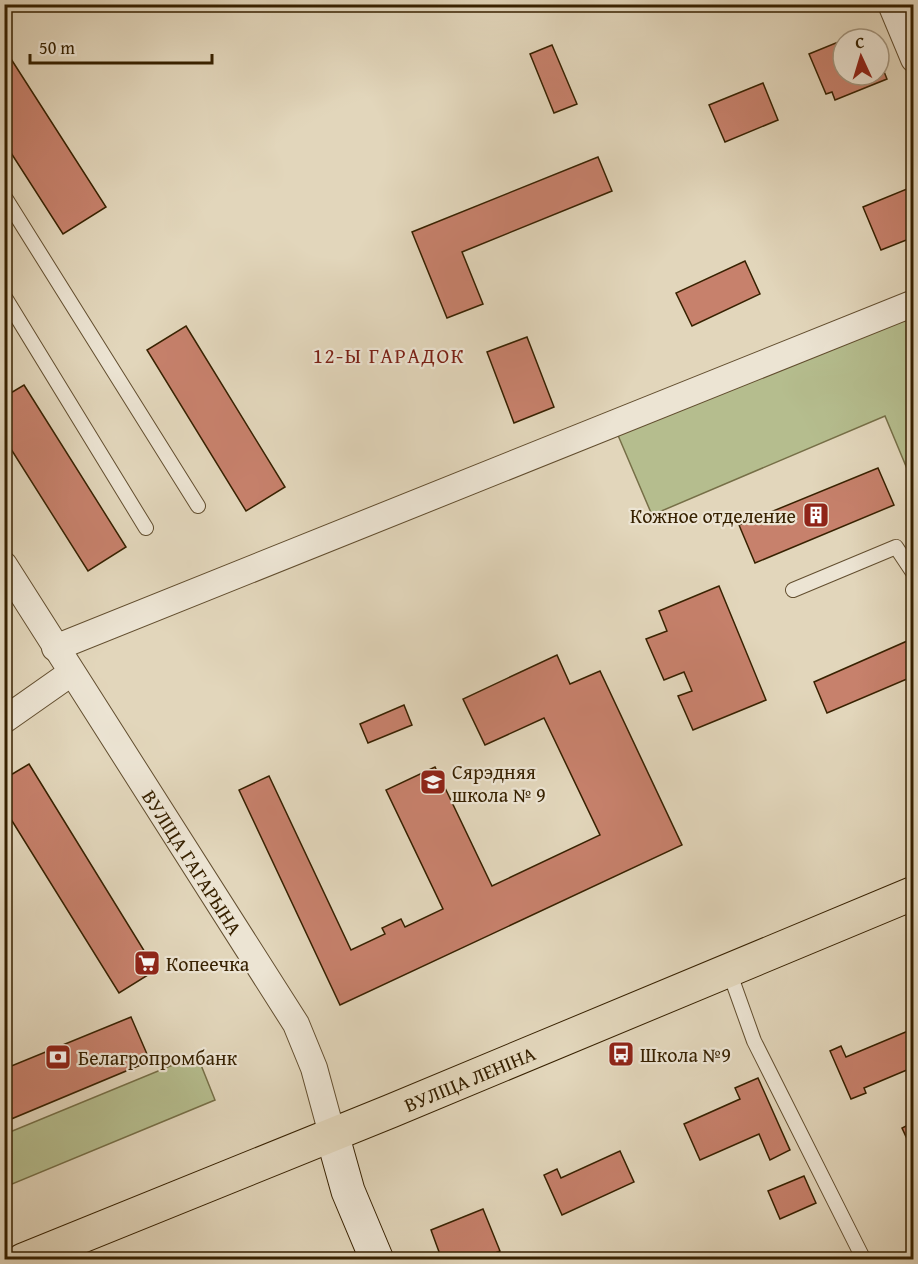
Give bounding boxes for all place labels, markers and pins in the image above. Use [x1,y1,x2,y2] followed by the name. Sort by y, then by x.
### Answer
[801,500,831,530] building icon: Кожное отделение
[630,501,796,530] place label: Кожное отделение
[452,757,546,809] place label: Сярэдняя школа № 9
[418,767,448,797] school or university icon: Сярэдняя школа № 9
[132,948,162,978] supermarket icon: Копеечка
[166,949,250,978] place label: Копеечка
[606,1039,636,1069] bus stop icon: Школа №9
[640,1040,731,1069] place label: Школа №9
[43,1042,73,1072] bank icon: Белагропромбанк
[78,1043,238,1072] place label: Белагропромбанк

